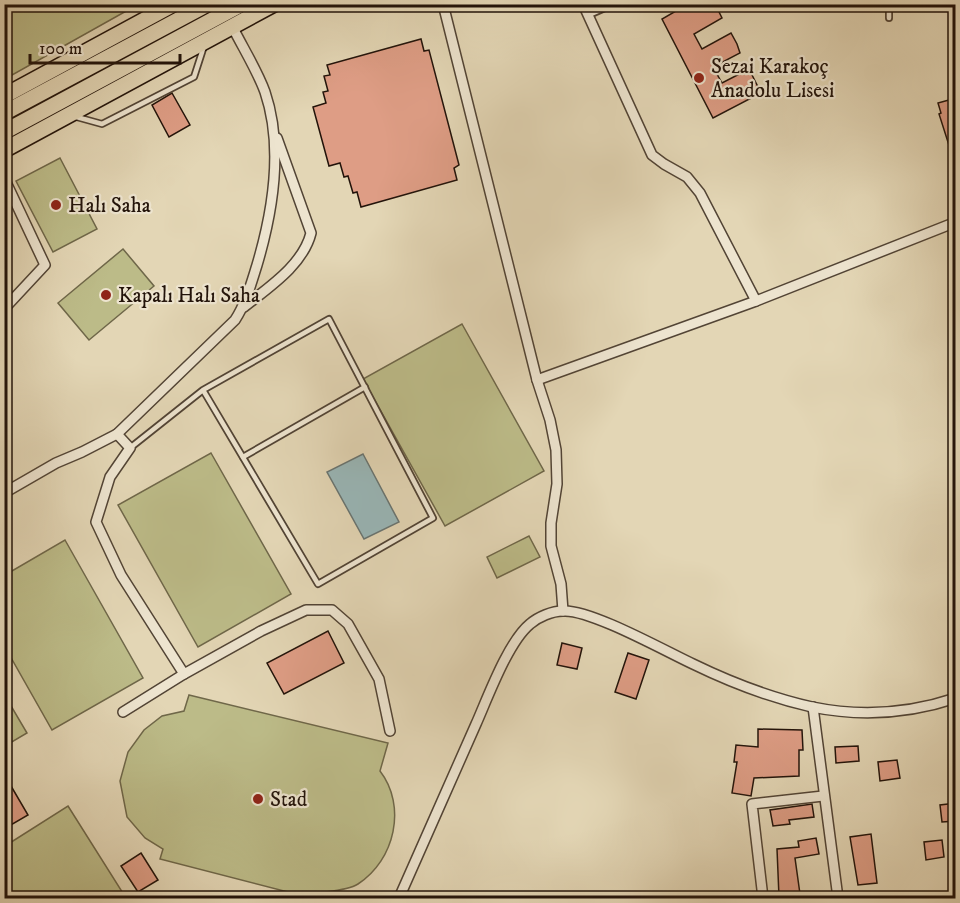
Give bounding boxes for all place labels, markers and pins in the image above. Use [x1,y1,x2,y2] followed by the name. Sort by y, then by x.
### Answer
[711,54,834,104] place label: Sezai Karakoç Anadolu Lisesi
[692,71,706,85] marker: Sezai Karakoç Anadolu Lisesi
[68,193,151,219] place label: Halı Saha
[49,198,63,212] marker: Halı Saha
[118,283,260,309] place label: Kapalı Halı Saha
[99,288,113,302] marker: Kapalı Halı Saha
[270,787,308,813] place label: Stad
[251,792,265,806] marker: Stad

